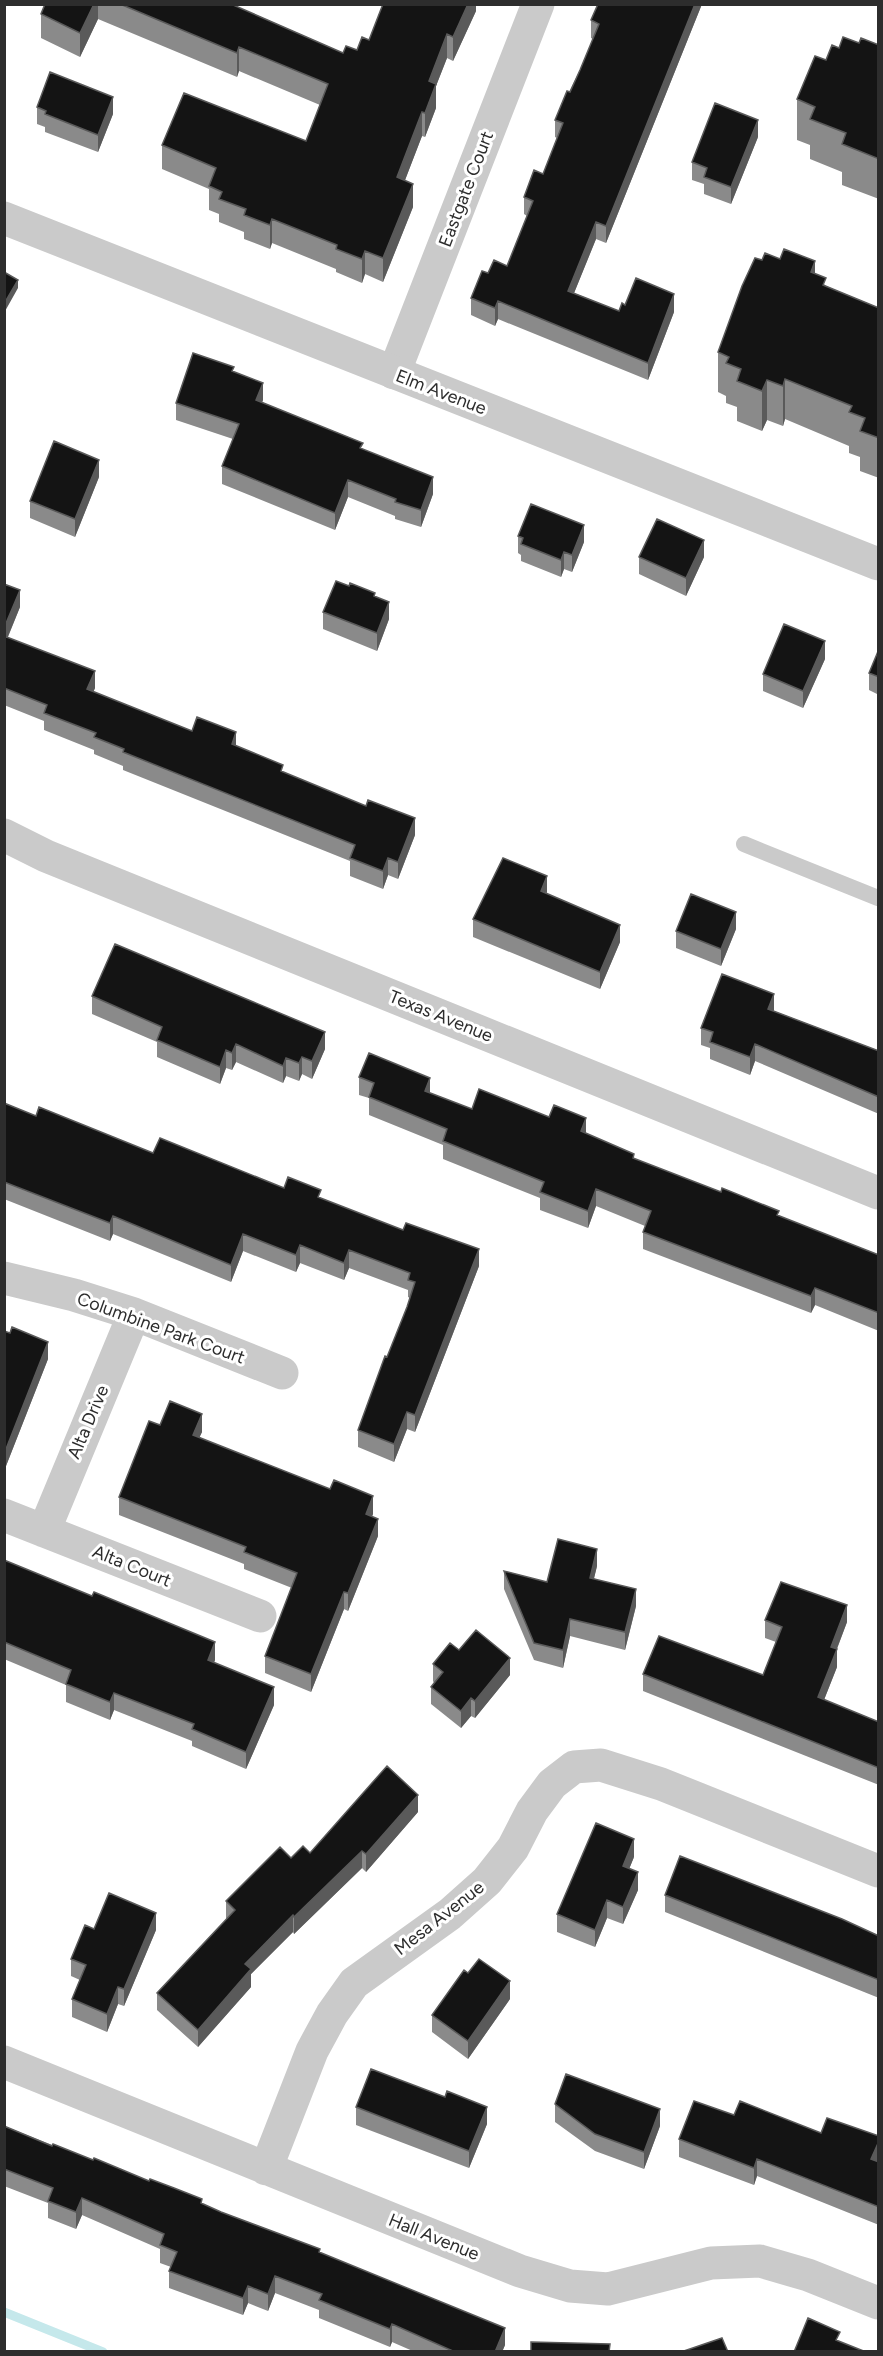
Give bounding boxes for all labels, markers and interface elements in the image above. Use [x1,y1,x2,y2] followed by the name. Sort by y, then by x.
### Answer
[434,128,498,250] street label: Eastgate Court
[393,365,490,419] street label: Elm Avenue
[386,985,496,1047] street label: Texas Avenue
[74,1287,248,1369] street label: Columbine Park Court
[63,1382,113,1462] street label: Alta Drive
[89,1540,175,1592] street label: Alta Court
[390,1876,488,1960] street label: Mesa Avenue
[385,2209,483,2265] street label: Hall Avenue

